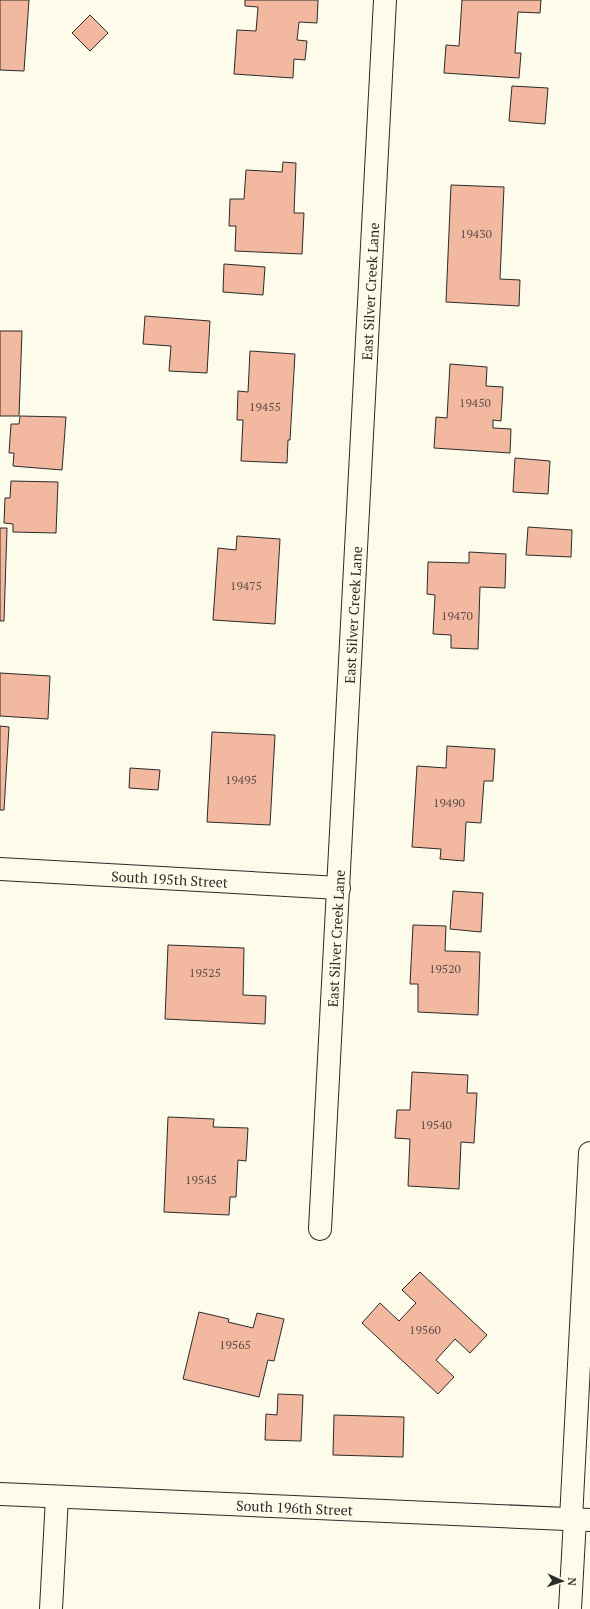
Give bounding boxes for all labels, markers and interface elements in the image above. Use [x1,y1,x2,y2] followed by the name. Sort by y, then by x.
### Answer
[356,222,383,361] street label: East Silver Creek Lane
[460,226,492,241] house number: 19430
[459,395,491,410] house number: 19450
[249,399,281,414] house number: 19455
[339,546,366,684] street label: East Silver Creek Lane
[230,578,262,593] house number: 19475
[441,608,473,623] house number: 19470
[225,772,257,787] house number: 19495
[433,795,465,810] house number: 19490
[111,866,229,891] street label: South 195th Street
[322,869,348,1008] street label: East Silver Creek Lane
[429,961,461,976] house number: 19520
[189,965,221,980] house number: 19525
[420,1117,452,1132] house number: 19540
[185,1172,217,1187] house number: 19545
[409,1322,441,1337] house number: 19560
[219,1337,251,1352] house number: 19565
[236,1495,354,1519] street label: South 196th Street
[542,1561,582,1601] north arrow
[565,1577,579,1587] text: N

